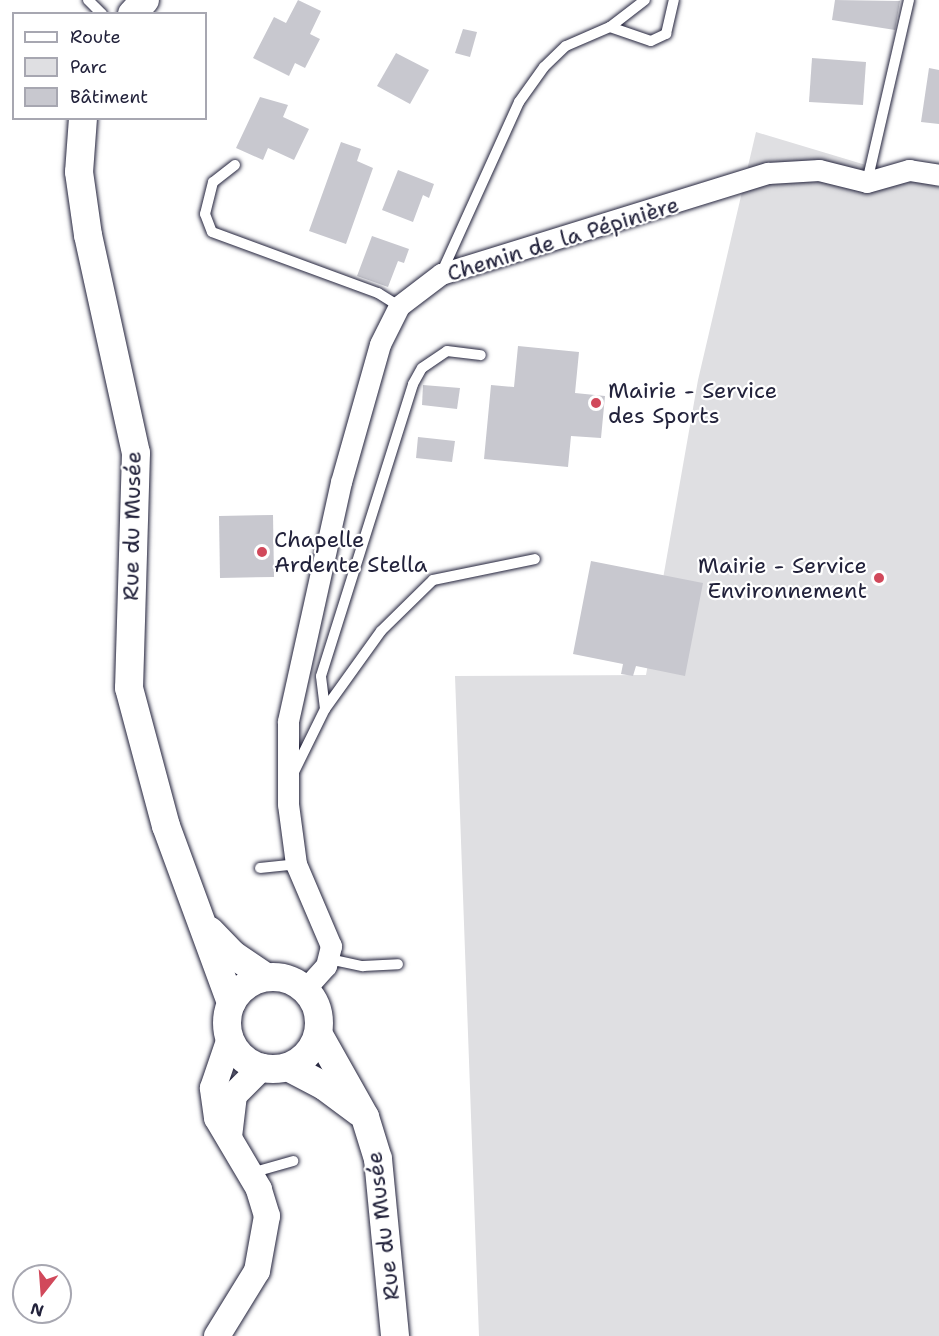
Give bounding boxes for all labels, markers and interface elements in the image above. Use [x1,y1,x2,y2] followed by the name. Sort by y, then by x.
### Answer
[12,12,207,120] legend
[70,25,121,49] text: Route
[70,55,107,79] text: Parc
[70,85,148,109] text: Bâtiment
[444,191,682,287] street label: Chemin de la Pépinière
[608,377,777,428] place label: Mairie - Service des Sports
[589,396,603,410] marker: Mairie - Service des Sports
[117,451,147,601] street label: Rue du Musée
[274,526,427,578] place label: Chapelle Ardente Stella
[255,545,269,559] marker: Chapelle Ardente Stella
[698,552,867,604] place label: Mairie - Service Environnement
[872,571,886,585] marker: Mairie - Service Environnement
[361,1150,405,1302] street label: Rue du Musée
[12,1264,72,1324] north arrow
[28,1298,46,1322] text: N

